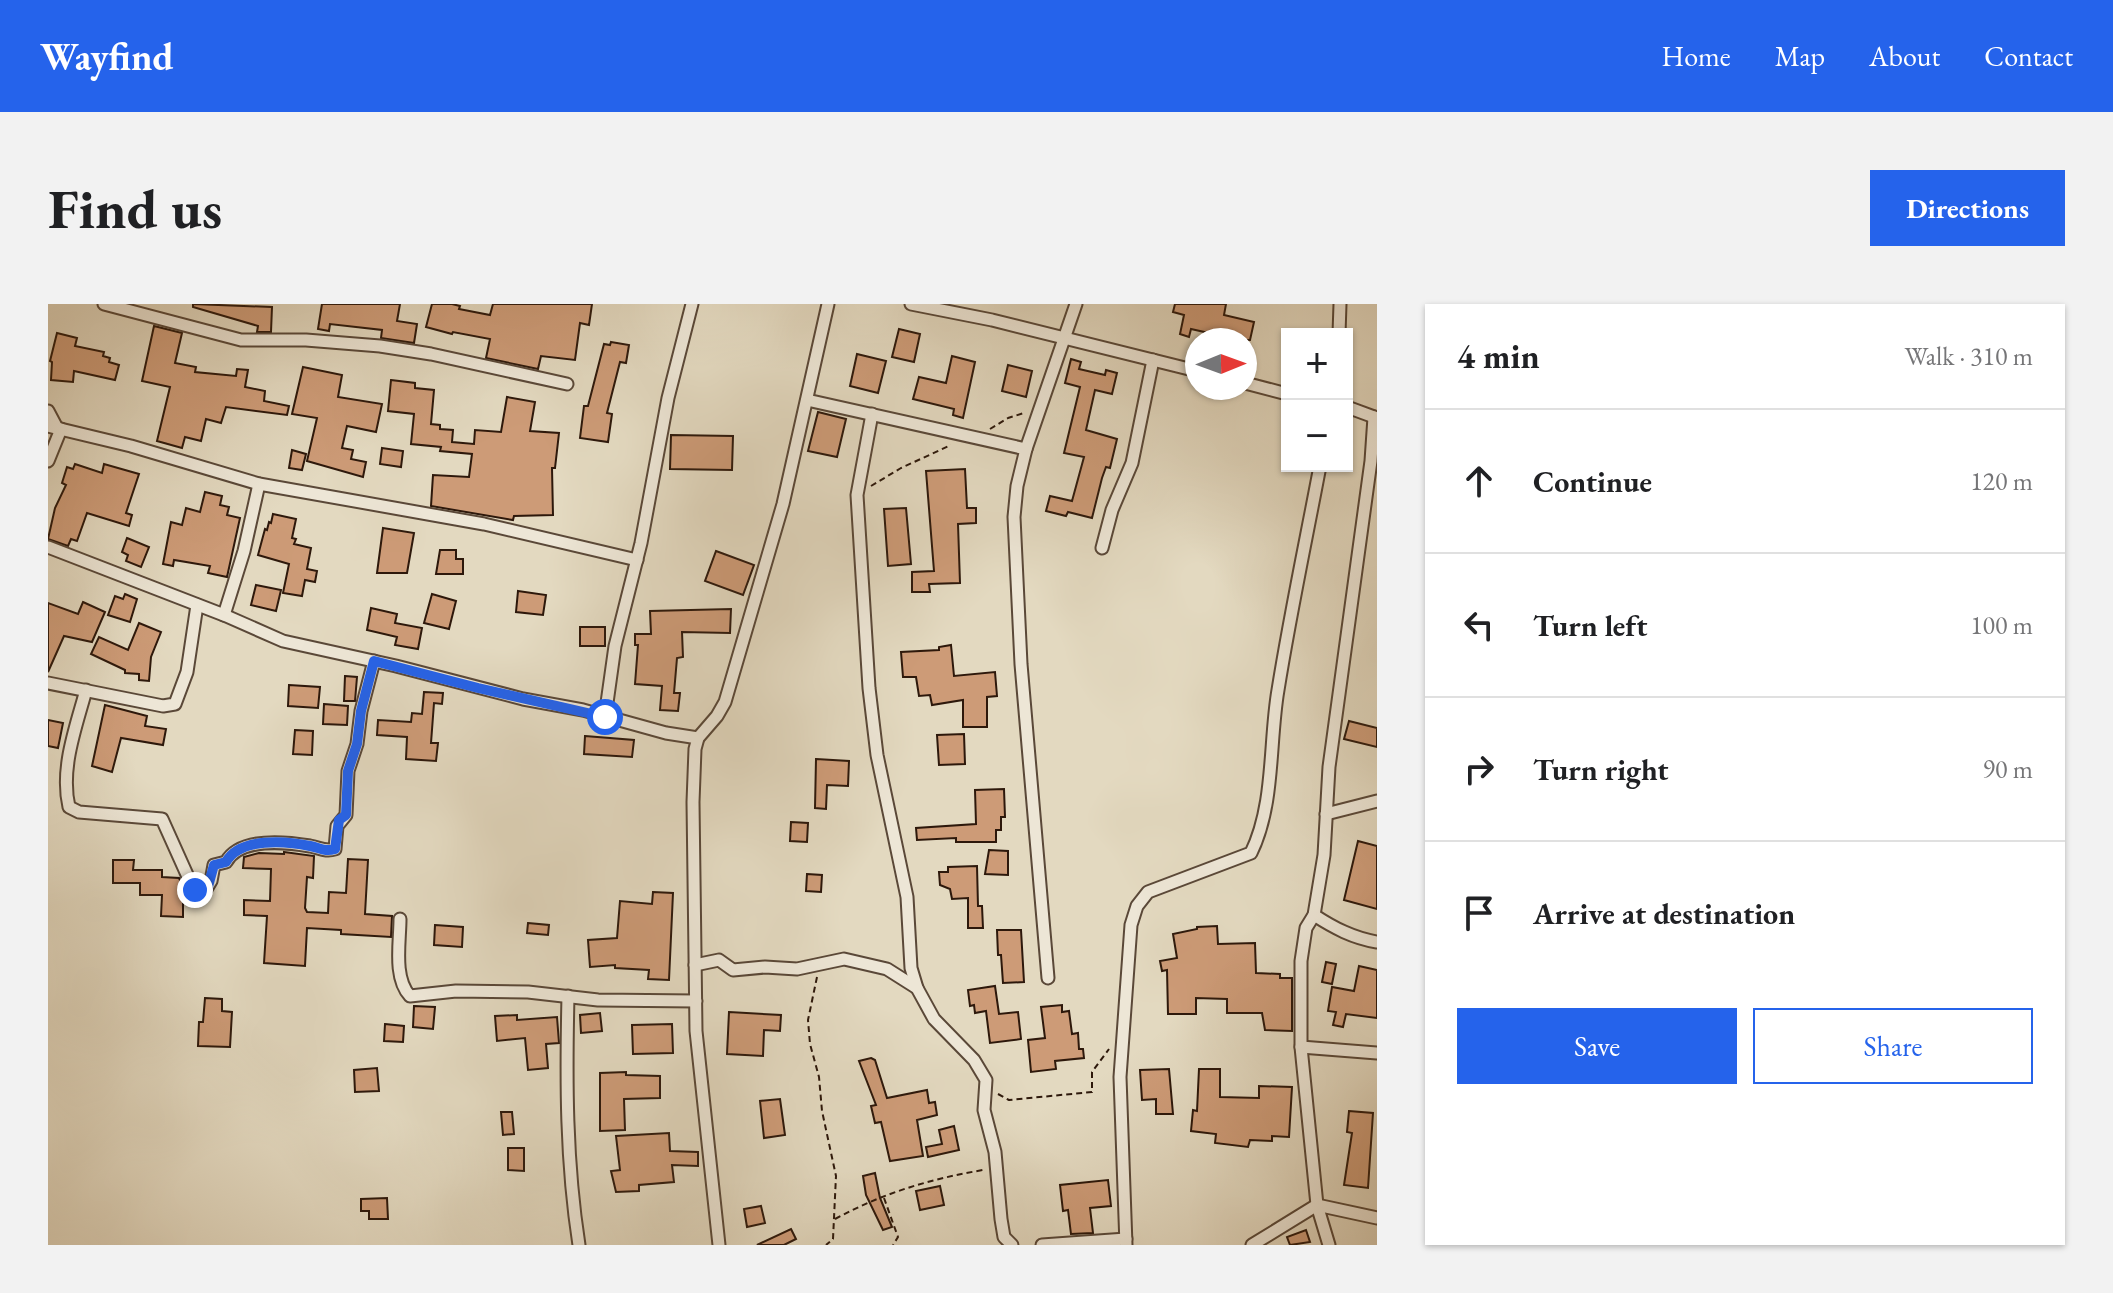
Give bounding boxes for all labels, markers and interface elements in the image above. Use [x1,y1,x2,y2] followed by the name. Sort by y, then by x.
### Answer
[40,32,174,81] text: Wayfind
[1661,38,1731,74] text: Home
[1775,38,1825,74] text: Map
[1869,38,1940,74] text: About
[1984,38,2073,74] text: Contact
[1870,170,2065,246] button: Directions
[48,172,222,245] text: Find us
[1185,328,1257,400] north arrow
[1281,328,1353,472] map controls
[1281,328,1353,400] button: +
[1457,334,1540,378] text: 4 min
[1905,339,2033,373] text: Walk · 310 m
[1281,400,1353,472] button: −
[1457,459,1501,503] icon: ahead
[1533,462,1652,501] text: Continue
[1970,464,2033,498] text: 120 m
[1457,603,1501,647] icon: left
[1533,606,1647,645] text: Turn left
[1970,608,2033,642] text: 100 m
[587,699,623,735] route start
[1457,747,1501,791] icon: right
[1533,750,1669,789] text: Turn right
[1983,752,2033,786] text: 90 m
[177,872,213,908] route end
[1457,891,1501,935] icon: arrive
[1533,894,1795,933] text: Arrive at destination
[1457,1008,1737,1084] button: Save
[1753,1008,2033,1084] button: Share

